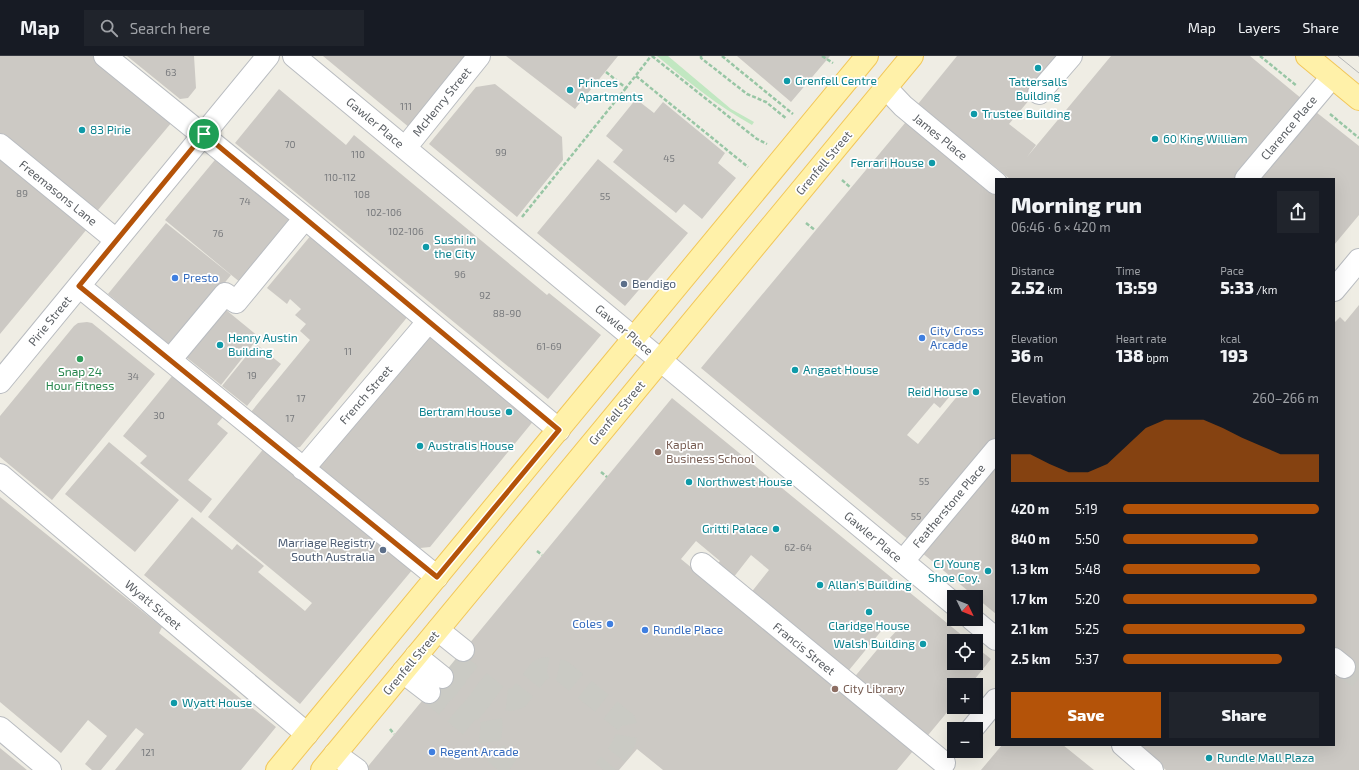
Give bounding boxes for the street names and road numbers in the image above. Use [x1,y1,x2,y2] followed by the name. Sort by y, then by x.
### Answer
[409,64,474,139] street label: McHenry Street
[1257,92,1319,162] street label: Clarence Place
[344,94,407,150] street label: Gawler Place
[911,110,971,162] street label: James Place
[792,127,854,197] street label: Grenfell Street
[17,157,100,228] street label: Freemasons Lane
[25,292,74,348] street label: Pirie Street
[593,301,656,357] street label: Gawler Place
[336,362,395,427] street label: French Street
[585,377,647,447] street label: Grenfell Street
[909,461,987,550] street label: Featherstone Place
[842,508,905,564] street label: Gawler Place
[123,577,185,632] street label: Wyatt Street
[771,619,839,678] street label: Francis Street
[379,627,441,697] street label: Grenfell Street

